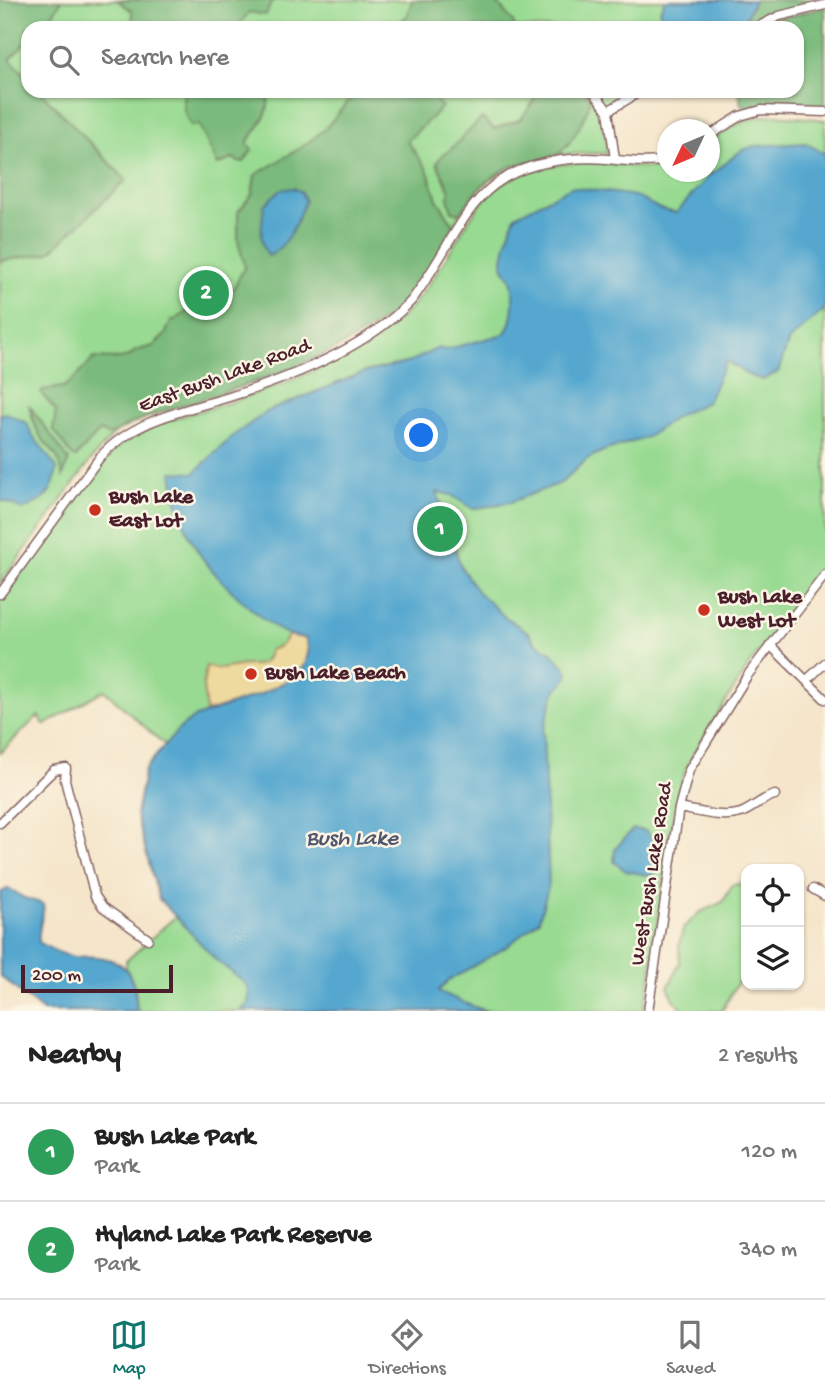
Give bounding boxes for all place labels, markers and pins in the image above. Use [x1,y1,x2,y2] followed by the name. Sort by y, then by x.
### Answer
[183,267,229,319] pin: 2
[108,486,194,535] place label: Bush Lake East Lot
[87,502,103,518] marker: Bush Lake East Lot
[417,503,463,555] pin: 1
[717,586,803,635] place label: Bush Lake West Lot
[696,602,712,618] marker: Bush Lake West Lot
[264,662,406,687] place label: Bush Lake Beach
[243,666,259,682] marker: Bush Lake Beach

